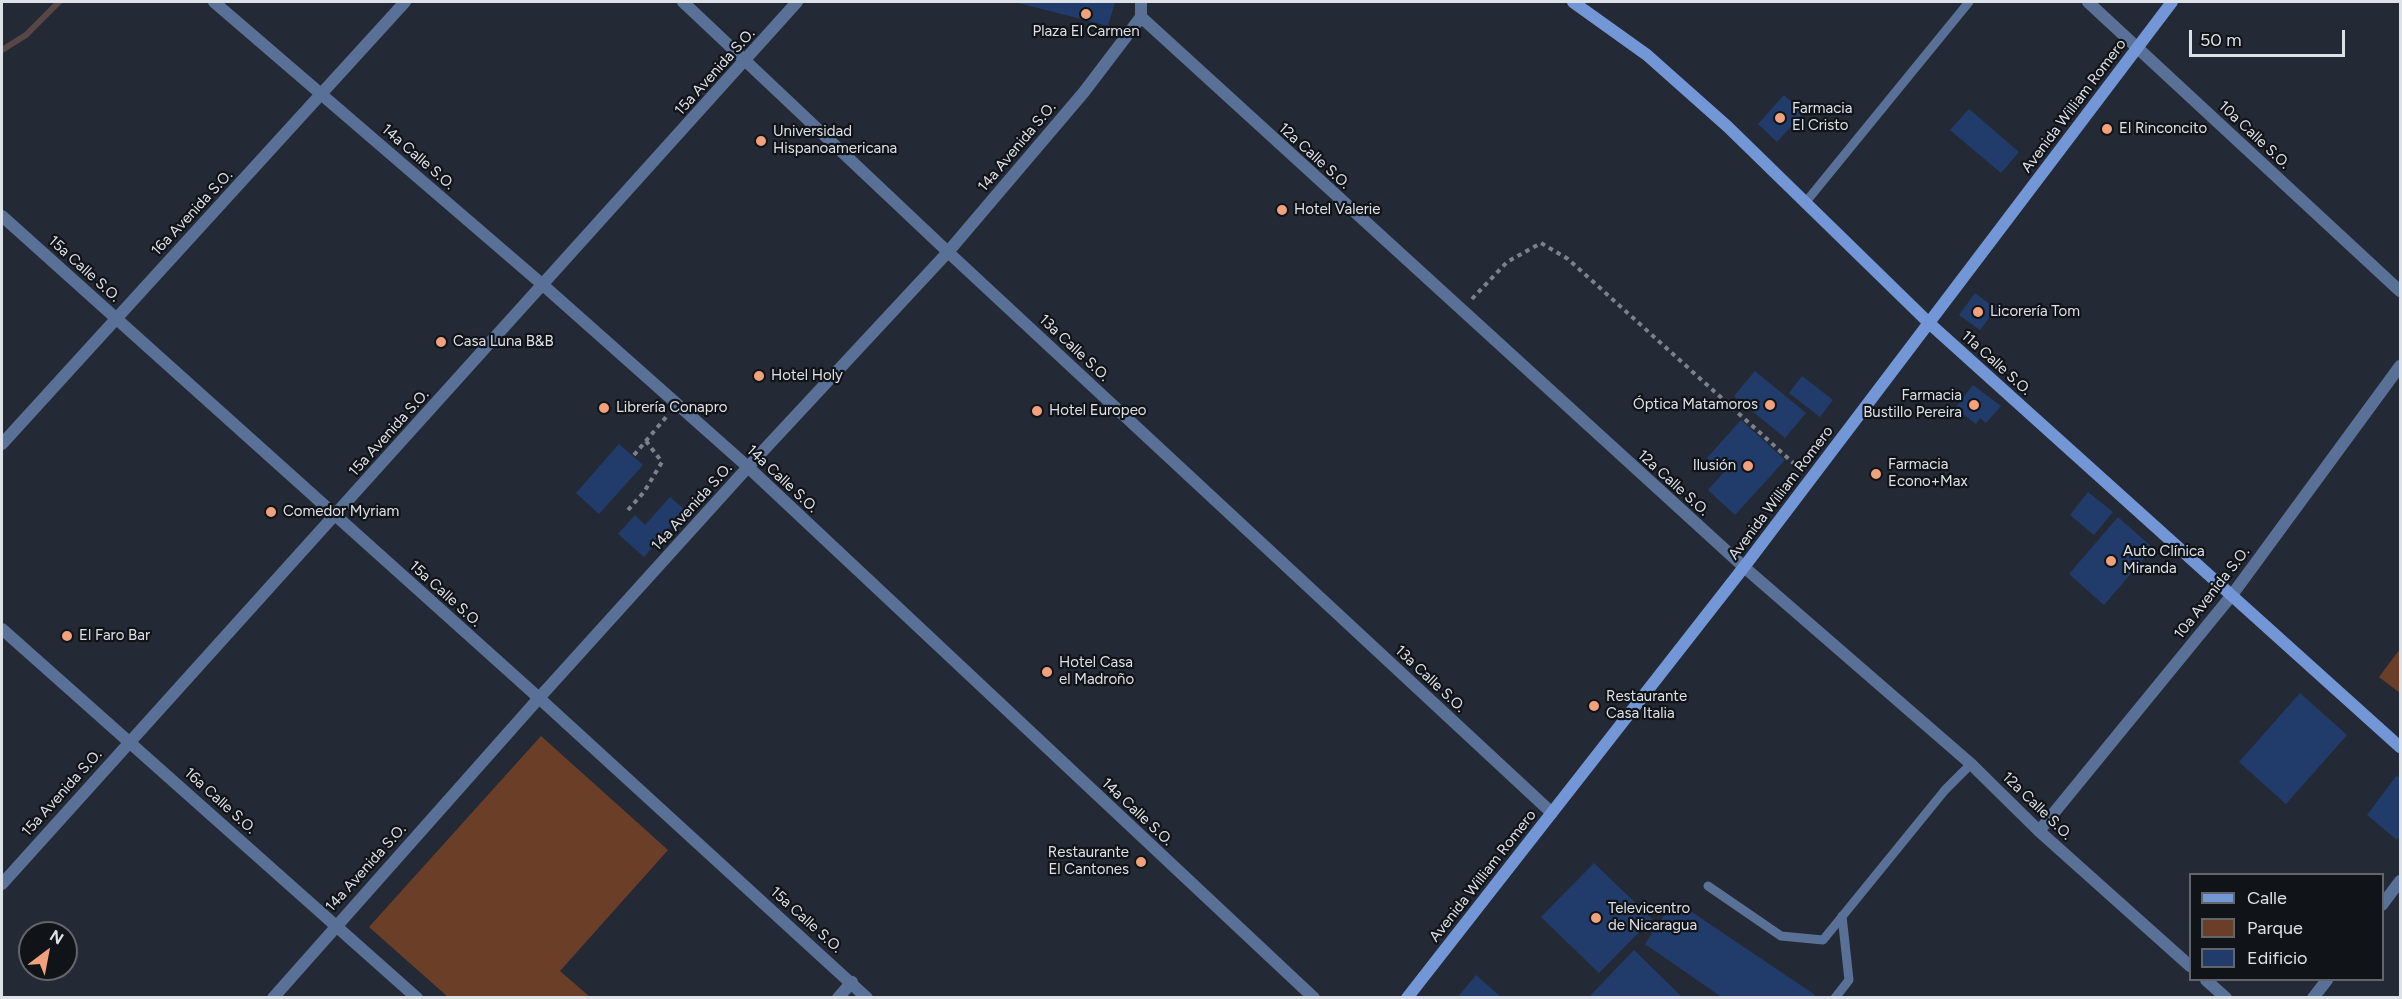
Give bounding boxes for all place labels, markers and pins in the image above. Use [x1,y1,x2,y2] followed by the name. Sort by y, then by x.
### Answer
[1079,7,1093,21] marker: Plaza El Carmen
[1032,23,1140,41] place label: Plaza El Carmen
[1792,100,1852,135] place label: Farmacia El Cristo
[1773,111,1787,125] marker: Farmacia El Cristo
[2119,120,2207,138] place label: El Rinconcito
[2100,122,2114,136] marker: El Rinconcito
[773,123,897,158] place label: Universidad Hispanoamericana
[754,134,768,148] marker: Universidad Hispanoamericana
[1294,201,1380,219] place label: Hotel Valerie
[1275,203,1289,217] marker: Hotel Valerie
[1990,303,2080,321] place label: Licorería Tom
[1971,305,1985,319] marker: Licorería Tom
[453,333,554,351] place label: Casa Luna B&B
[434,335,448,349] marker: Casa Luna B&B
[771,367,843,385] place label: Hotel Holy
[752,369,766,383] marker: Hotel Holy
[1863,387,1962,422] place label: Farmacia Bustillo Pereira
[1633,396,1758,414] place label: Óptica Matamoros
[1763,398,1777,412] marker: Óptica Matamoros
[1967,398,1981,412] marker: Farmacia Bustillo Pereira
[616,399,727,417] place label: Librería Conapro
[597,401,611,415] marker: Librería Conapro
[1049,402,1147,420] place label: Hotel Europeo
[1030,404,1044,418] marker: Hotel Europeo
[1888,456,1968,491] place label: Farmacia Econo+Max
[1693,457,1736,475] place label: Ilusión
[1741,459,1755,473] marker: Ilusión
[1869,467,1883,481] marker: Farmacia Econo+Max
[283,503,399,521] place label: Comedor Myriam
[264,505,278,519] marker: Comedor Myriam
[2123,543,2205,578] place label: Auto Clínica Miranda
[2104,554,2118,568] marker: Auto Clínica Miranda
[79,627,150,645] place label: El Faro Bar
[60,629,74,643] marker: El Faro Bar
[1059,654,1134,689] place label: Hotel Casa el Madroño
[1040,665,1054,679] marker: Hotel Casa el Madroño
[1606,688,1687,723] place label: Restaurante Casa Italia
[1587,699,1601,713] marker: Restaurante Casa Italia
[1048,844,1129,879] place label: Restaurante El Cantones
[1134,855,1148,869] marker: Restaurante El Cantones
[1608,900,1697,935] place label: Televicentro de Nicaragua
[1589,911,1603,925] marker: Televicentro de Nicaragua

